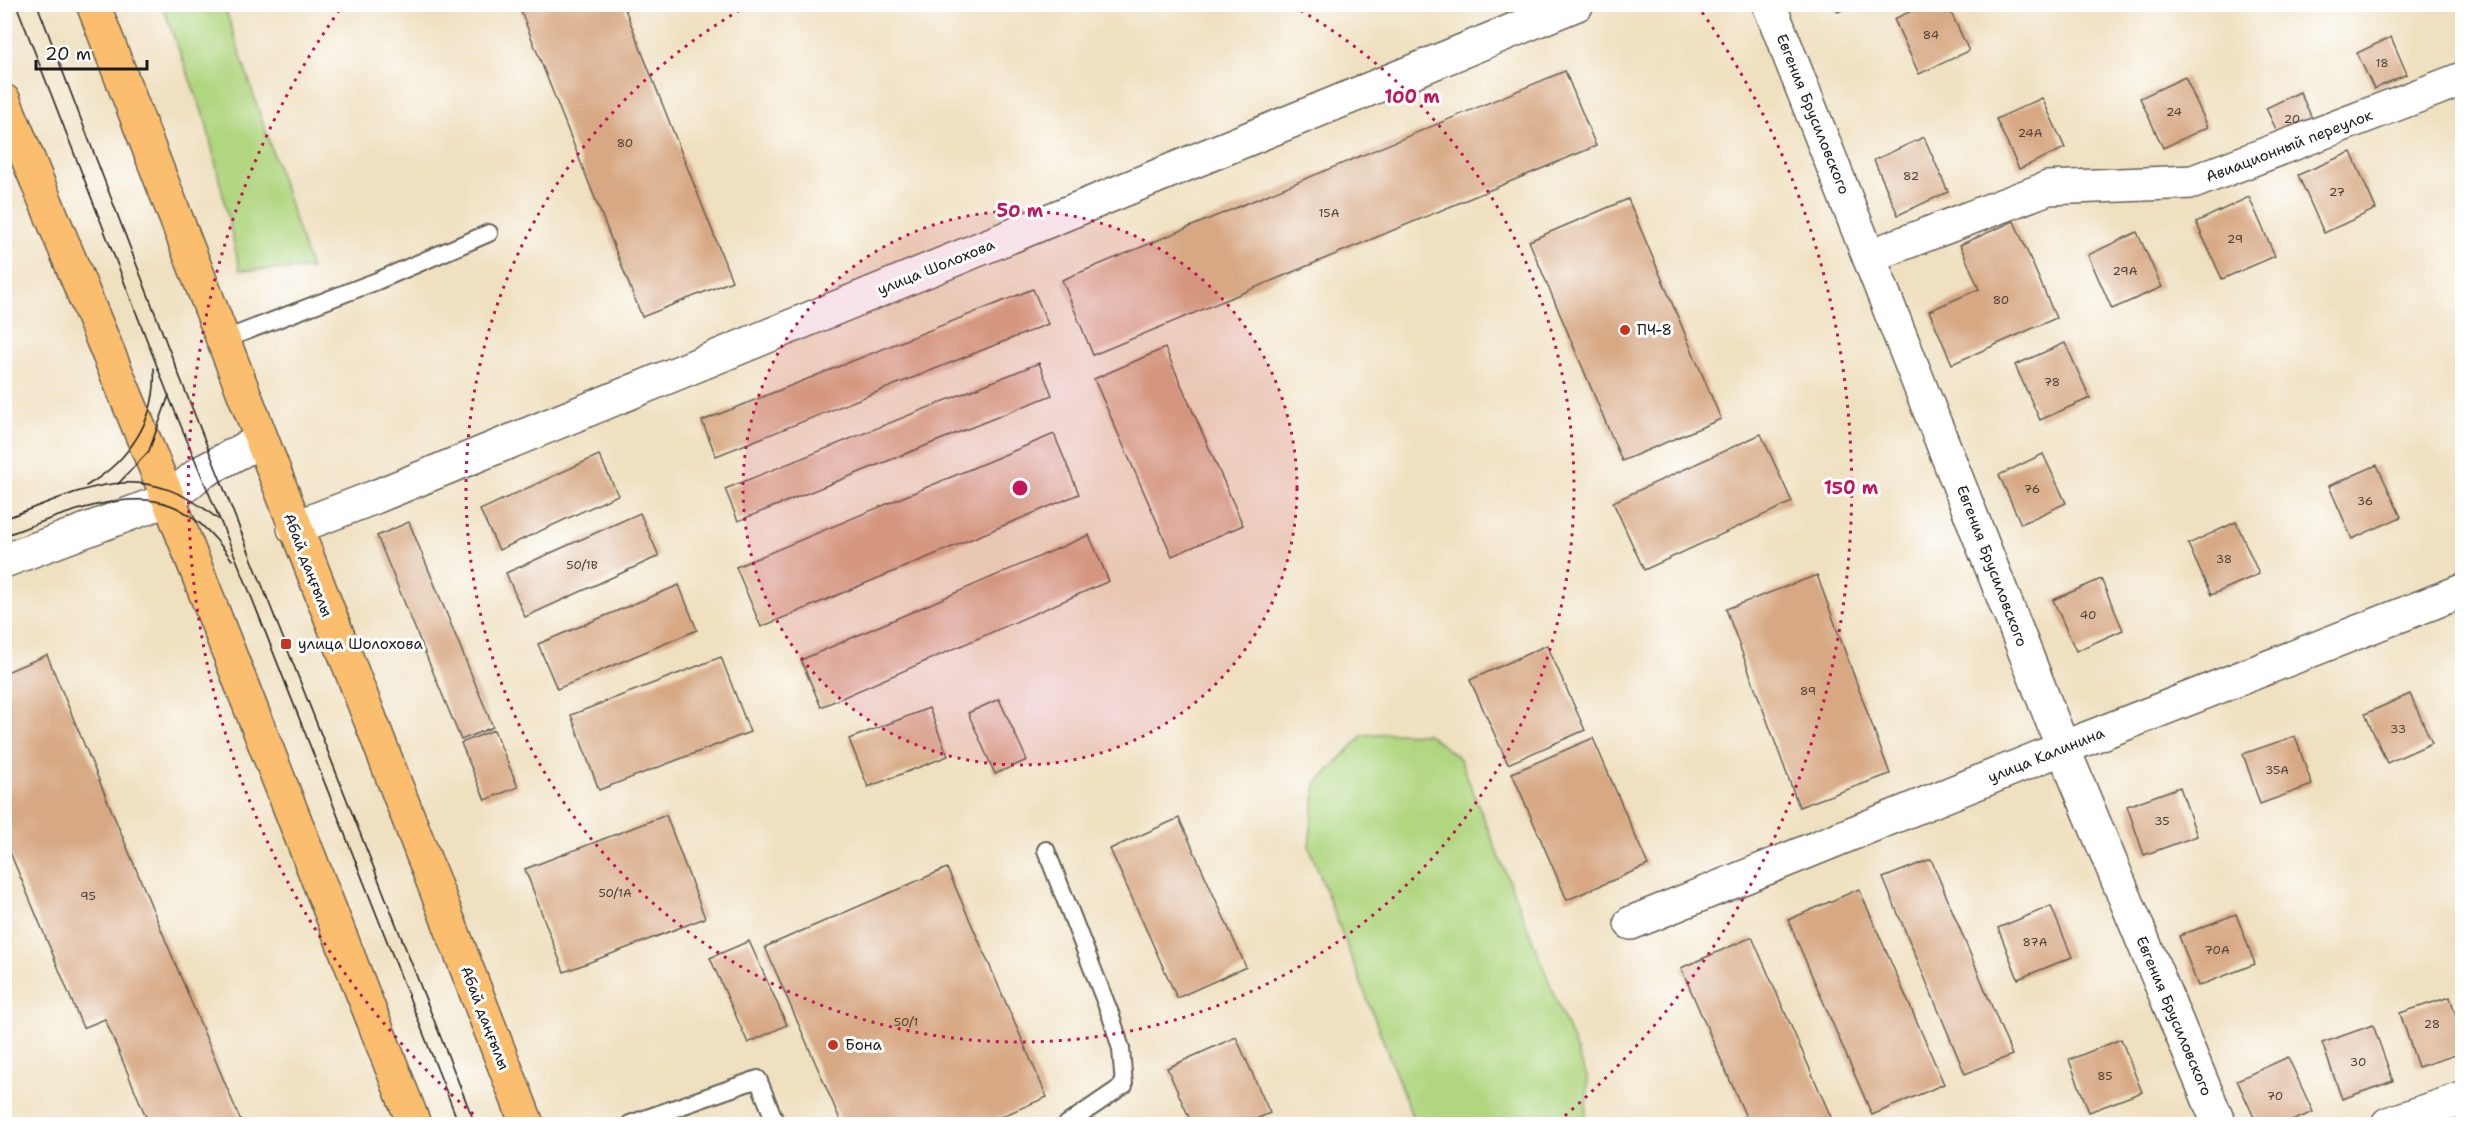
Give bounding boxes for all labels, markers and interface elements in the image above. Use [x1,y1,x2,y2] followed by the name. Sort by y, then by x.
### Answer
[1923,27,1939,43] house number: 84
[1772,31,1854,197] street label: Евгения Брусиловского
[36,33,147,71] scale bar
[45,42,91,66] text: 20 m
[2375,55,2389,71] house number: 18
[1384,85,1440,109] text: 100 m
[2166,104,2182,120] house number: 24
[2203,105,2375,187] street label: Авиационный переулок
[2284,111,2300,127] house number: 20
[2018,125,2043,141] house number: 24А
[617,135,633,151] house number: 80
[1903,168,1919,184] house number: 82
[2329,184,2345,200] house number: 27
[997,199,1044,223] text: 50 m
[1319,205,1340,221] house number: 15А
[2227,231,2243,247] house number: 29
[874,234,998,300] street label: улица Шолохова
[2113,263,2138,279] house number: 29А
[1993,292,2009,308] house number: 80
[1637,320,1672,340] place label: ПЧ-8
[1618,323,1632,337] marker: ПЧ-8
[2044,374,2060,390] house number: 78
[1824,476,1879,500] text: 150 m
[1010,478,1030,498] centre of rings
[2024,481,2040,497] house number: 76
[1952,482,2032,650] street label: Евгения Брусиловского
[2357,493,2373,509] house number: 36
[279,510,337,620] street label: Абай даңғылы
[2216,551,2232,567] house number: 38
[566,557,598,573] house number: 50/1В
[2080,607,2096,623] house number: 40
[298,634,423,654] place label: улица Шолохова
[279,637,293,651] marker: улица Шолохова
[1800,683,1816,699] house number: 89
[2390,721,2406,737] house number: 33
[1985,722,2108,787] street label: улица Калинина
[2265,762,2289,778] house number: 35А
[2154,813,2170,829] house number: 35
[598,885,632,901] house number: 50/1А
[80,888,96,904] house number: 95
[2131,933,2217,1099] street label: Евгения Брусиловского
[2023,934,2048,950] house number: 87А
[2204,942,2230,958] house number: 70А
[456,963,514,1073] street label: Абай даңғылы
[894,1014,918,1030] house number: 50/1
[2424,1016,2440,1032] house number: 28
[845,1035,883,1055] place label: Бона
[826,1038,840,1052] marker: Бона
[2350,1054,2366,1070] house number: 30
[2097,1068,2113,1084] house number: 85
[2267,1088,2283,1104] house number: 70

